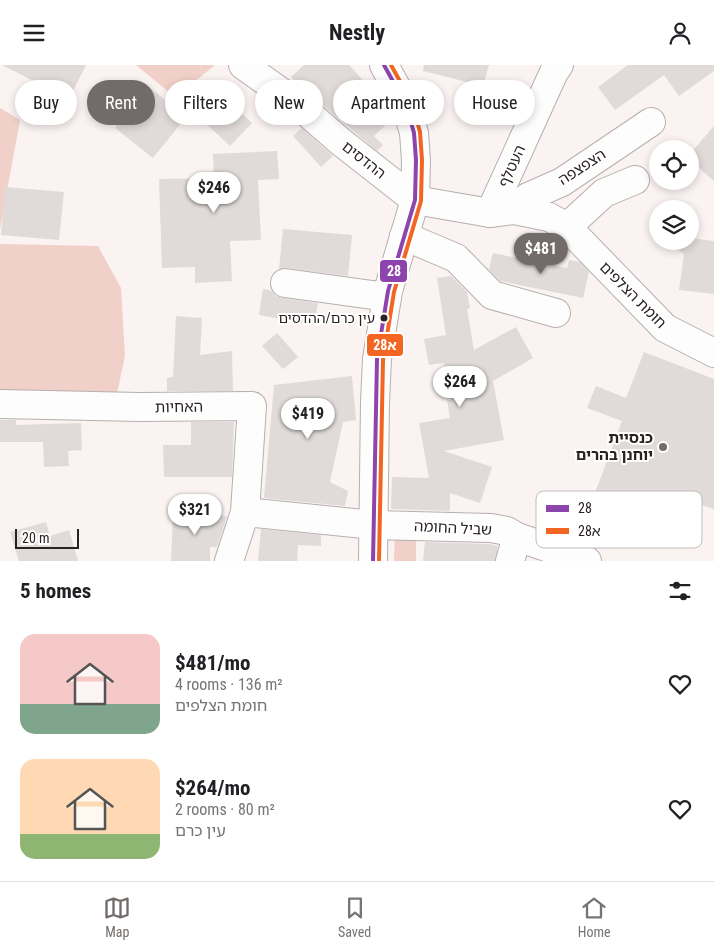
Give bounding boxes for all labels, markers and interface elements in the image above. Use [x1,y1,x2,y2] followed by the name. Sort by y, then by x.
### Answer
[20,19,48,47] icon: menu
[666,19,694,47] icon: person
[329,20,385,45] text: Nestly
[15,80,77,125] chip: Buy
[87,80,155,125] chip: Rent
[165,80,245,125] chip: Filters
[255,80,323,125] chip: New
[333,80,444,125] chip: Apartment
[454,80,535,125] chip: House
[339,137,389,183] street label: ההדסים
[649,140,699,250] map controls
[649,140,699,190] button: locate
[495,142,529,190] street label: העטלף
[555,145,609,189] street label: הצפצפה
[184,171,244,214] pin: $246
[198,178,230,197] text: $246
[649,200,699,250] button: layers
[511,233,571,275] pin: $481
[525,239,557,258] text: $481
[596,258,670,332] street label: חומת הצלפים
[379,259,408,283] line badge: 28
[387,263,401,279] text: 28
[278,310,375,326] place label: עין כרם/ההדסים
[379,313,389,323] marker: עין כרם/ההדסים
[366,333,404,357] line badge: 28א
[373,337,397,353] text: 28א
[430,365,490,408] pin: $264
[444,372,476,391] text: $264
[278,397,338,440] pin: $419
[155,398,203,416] street label: האחיות
[292,404,324,423] text: $419
[576,429,653,464] place label: כנסיית יוחנן בהרים
[657,441,669,453] marker: כנסיית יוחנן בהרים
[536,491,702,548] legend
[165,493,225,536] pin: $321
[179,500,211,519] text: $321
[578,500,592,516] text: 28
[414,517,492,539] street label: שביל החומה
[578,523,601,539] text: 28א
[15,526,79,549] scale bar
[22,530,50,546] text: 20 m
[666,577,694,605] icon: filters
[20,579,91,603] text: 5 homes
[175,651,250,675] text: $481/mo
[60,654,120,714] icon: home
[666,670,694,698] icon: heart
[175,675,283,694] text: 4 rooms · 136 m²
[175,696,267,715] text: חומת הצלפים
[175,776,250,800] text: $264/mo
[60,779,120,839] icon: home
[666,795,694,823] icon: heart
[175,800,275,819] text: 2 rooms · 80 m²
[175,821,226,840] text: עין כרם
[103,894,131,940] tab: Map
[338,894,371,940] tab: Saved
[578,894,611,940] tab: Home

